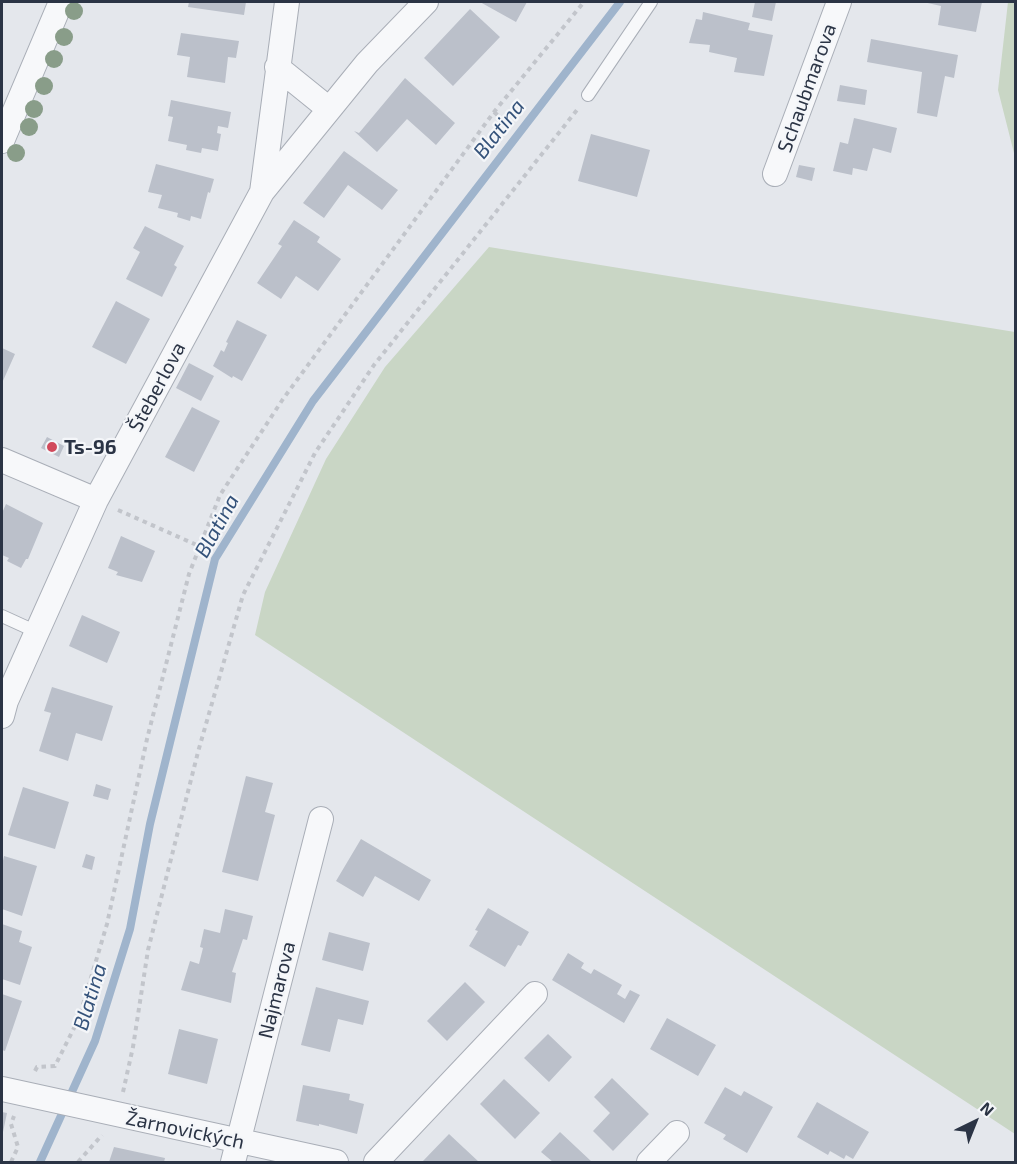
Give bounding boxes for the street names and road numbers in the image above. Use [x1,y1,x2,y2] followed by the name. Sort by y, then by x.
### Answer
[773,20,841,156] street label: Schaubmarova
[123,338,191,436] street label: Šteberlova
[253,939,301,1041] street label: Najmarova
[124,1106,246,1154] street label: Žarnovických

